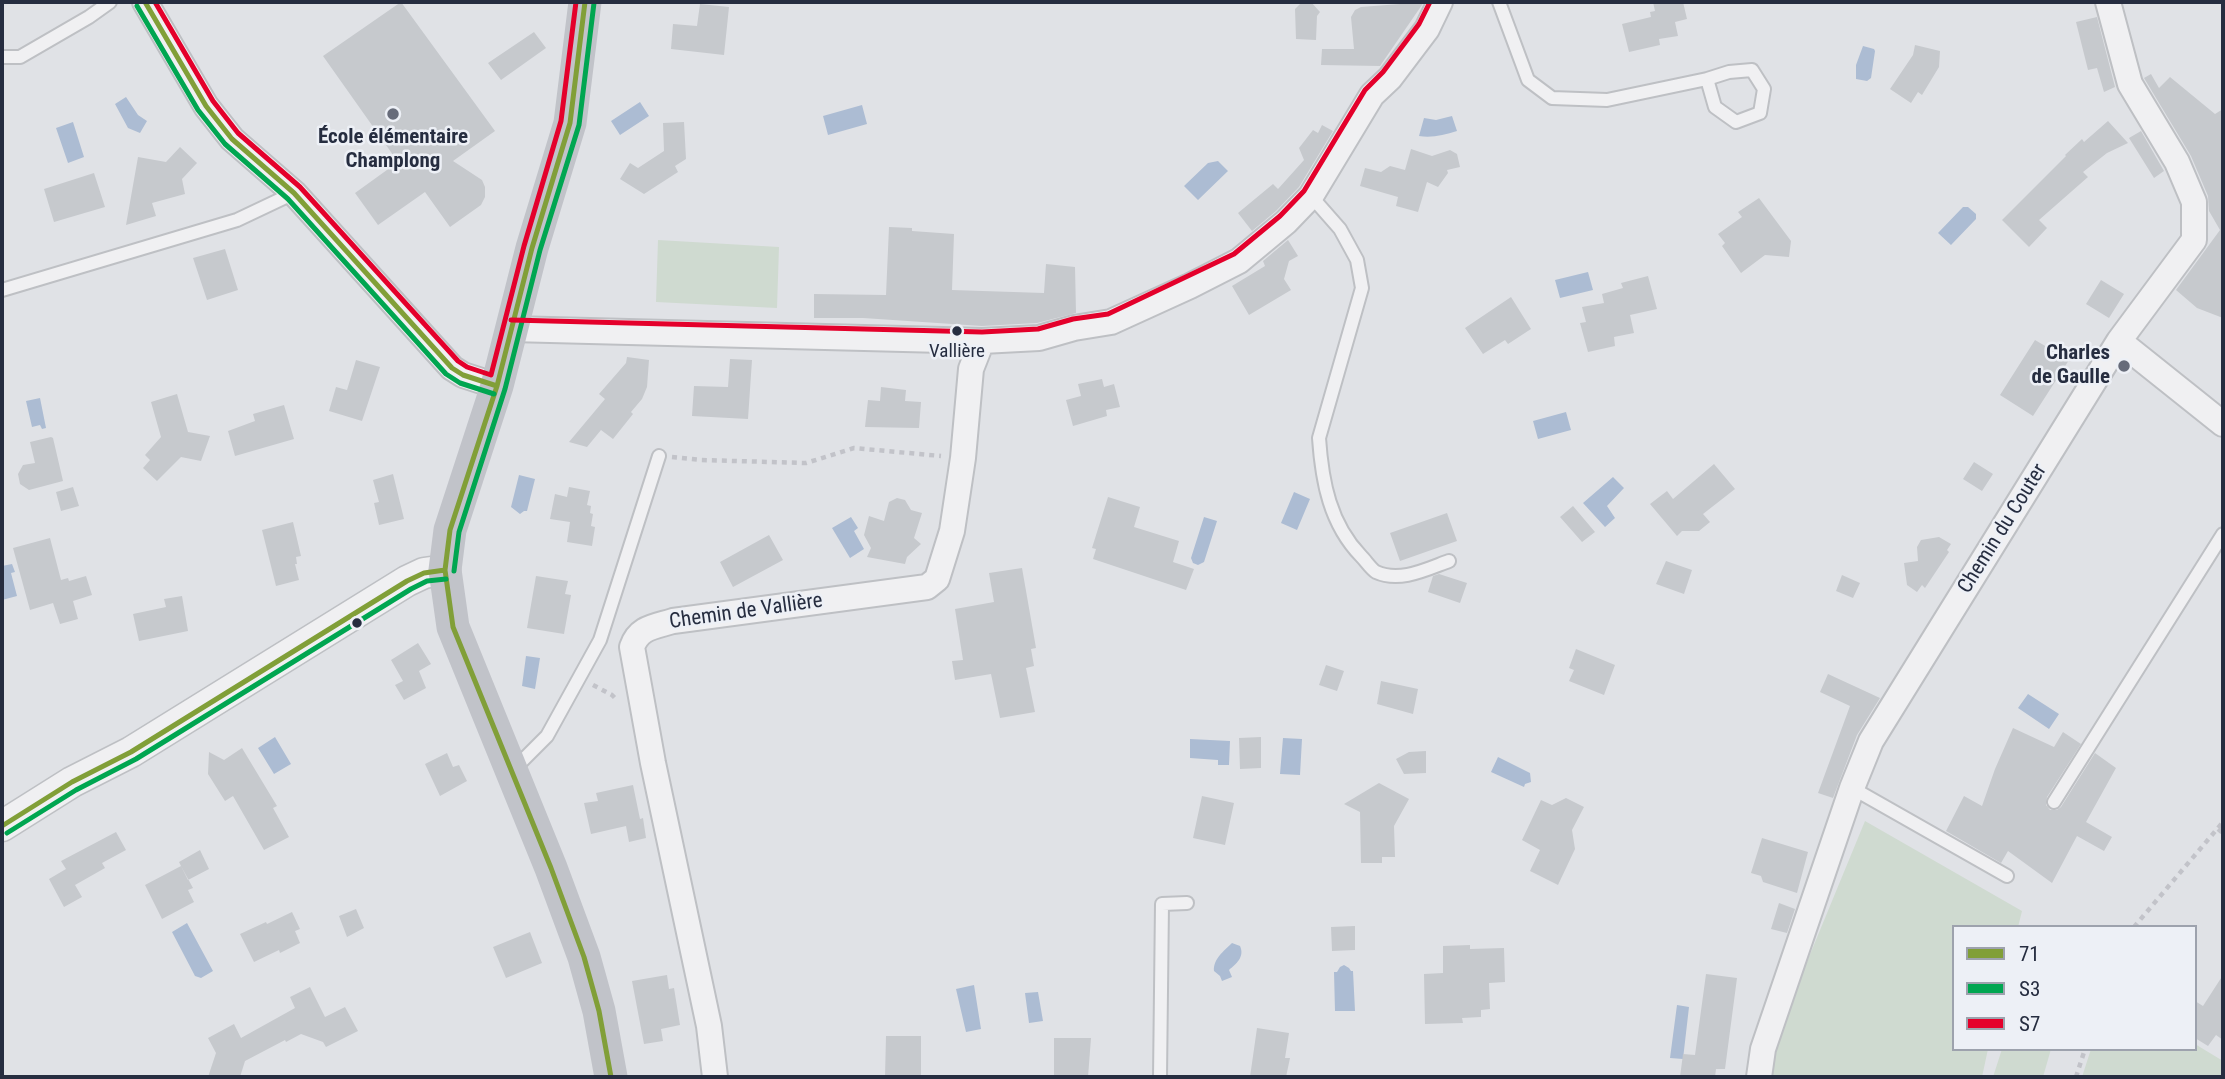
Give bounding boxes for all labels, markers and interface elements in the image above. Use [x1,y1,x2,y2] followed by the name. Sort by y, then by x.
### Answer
[385,106,401,122] marker: École élémentaire Champlong
[318,125,468,175] place label: École élémentaire Champlong
[950,324,964,338] marker: Vallière
[929,341,985,363] place label: Vallière
[2032,341,2110,391] place label: Charles de Gaulle
[2116,358,2132,374] marker: Charles de Gaulle
[1953,460,2053,598] street label: Chemin du Couter
[668,589,824,635] street label: Chemin de Vallière
[350,616,364,630] unlabelled marker
[1952,925,2197,1051] legend
[2019,942,2040,966] text: 71
[2019,977,2040,1001] text: S3
[2019,1012,2040,1036] text: S7

